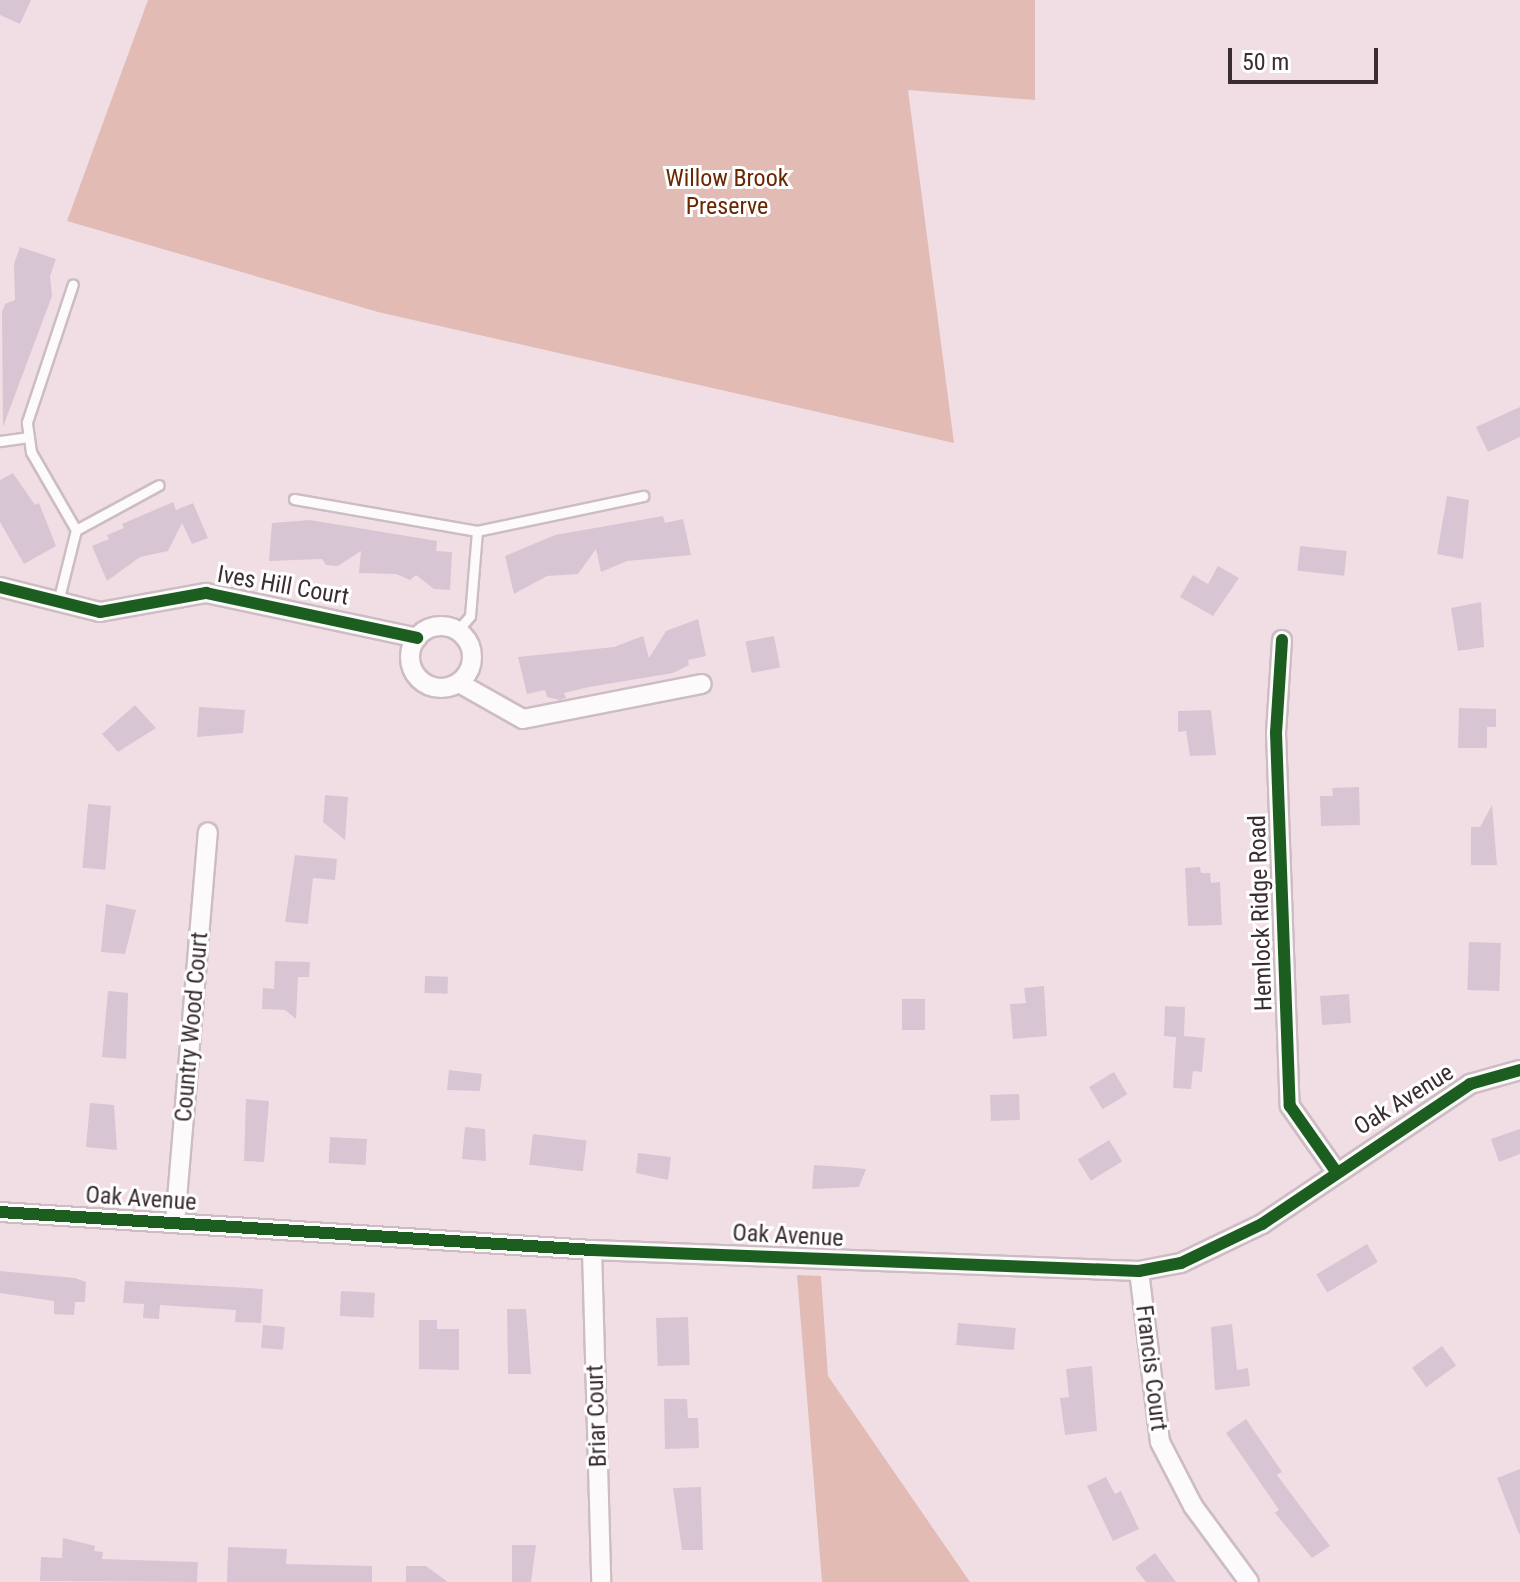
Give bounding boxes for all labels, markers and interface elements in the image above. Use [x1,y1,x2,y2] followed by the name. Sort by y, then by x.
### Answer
[1232,32,1382,82] scale bar
[1242,48,1289,76] text: 50 m
[665,165,789,221] park label: Willow Brook Preserve
[215,560,351,612] street label: Ives Hill Court
[1243,815,1279,1011] street label: Hemlock Ridge Road
[169,931,215,1123] street label: Country Wood Court
[1349,1058,1459,1142] street label: Oak Avenue
[84,1181,198,1217] street label: Oak Avenue
[732,1219,844,1253] street label: Oak Avenue
[1129,1303,1173,1433] street label: Francis Court
[581,1364,613,1468] street label: Briar Court

